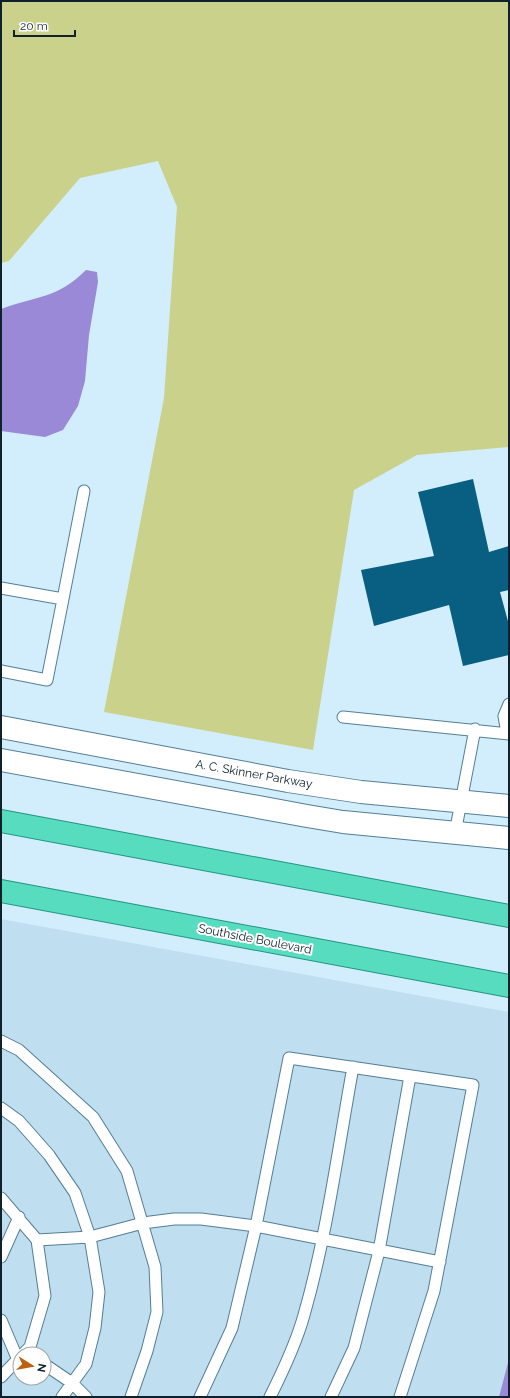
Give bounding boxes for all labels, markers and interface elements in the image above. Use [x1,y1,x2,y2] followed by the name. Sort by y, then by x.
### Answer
[14,12,75,38] scale bar
[20,19,48,33] text: 20 m
[195,757,314,791] street label: A. C. Skinner Parkway
[197,921,313,957] street label: Southside Boulevard
[12,1346,52,1386] north arrow
[34,1362,49,1373] text: N

